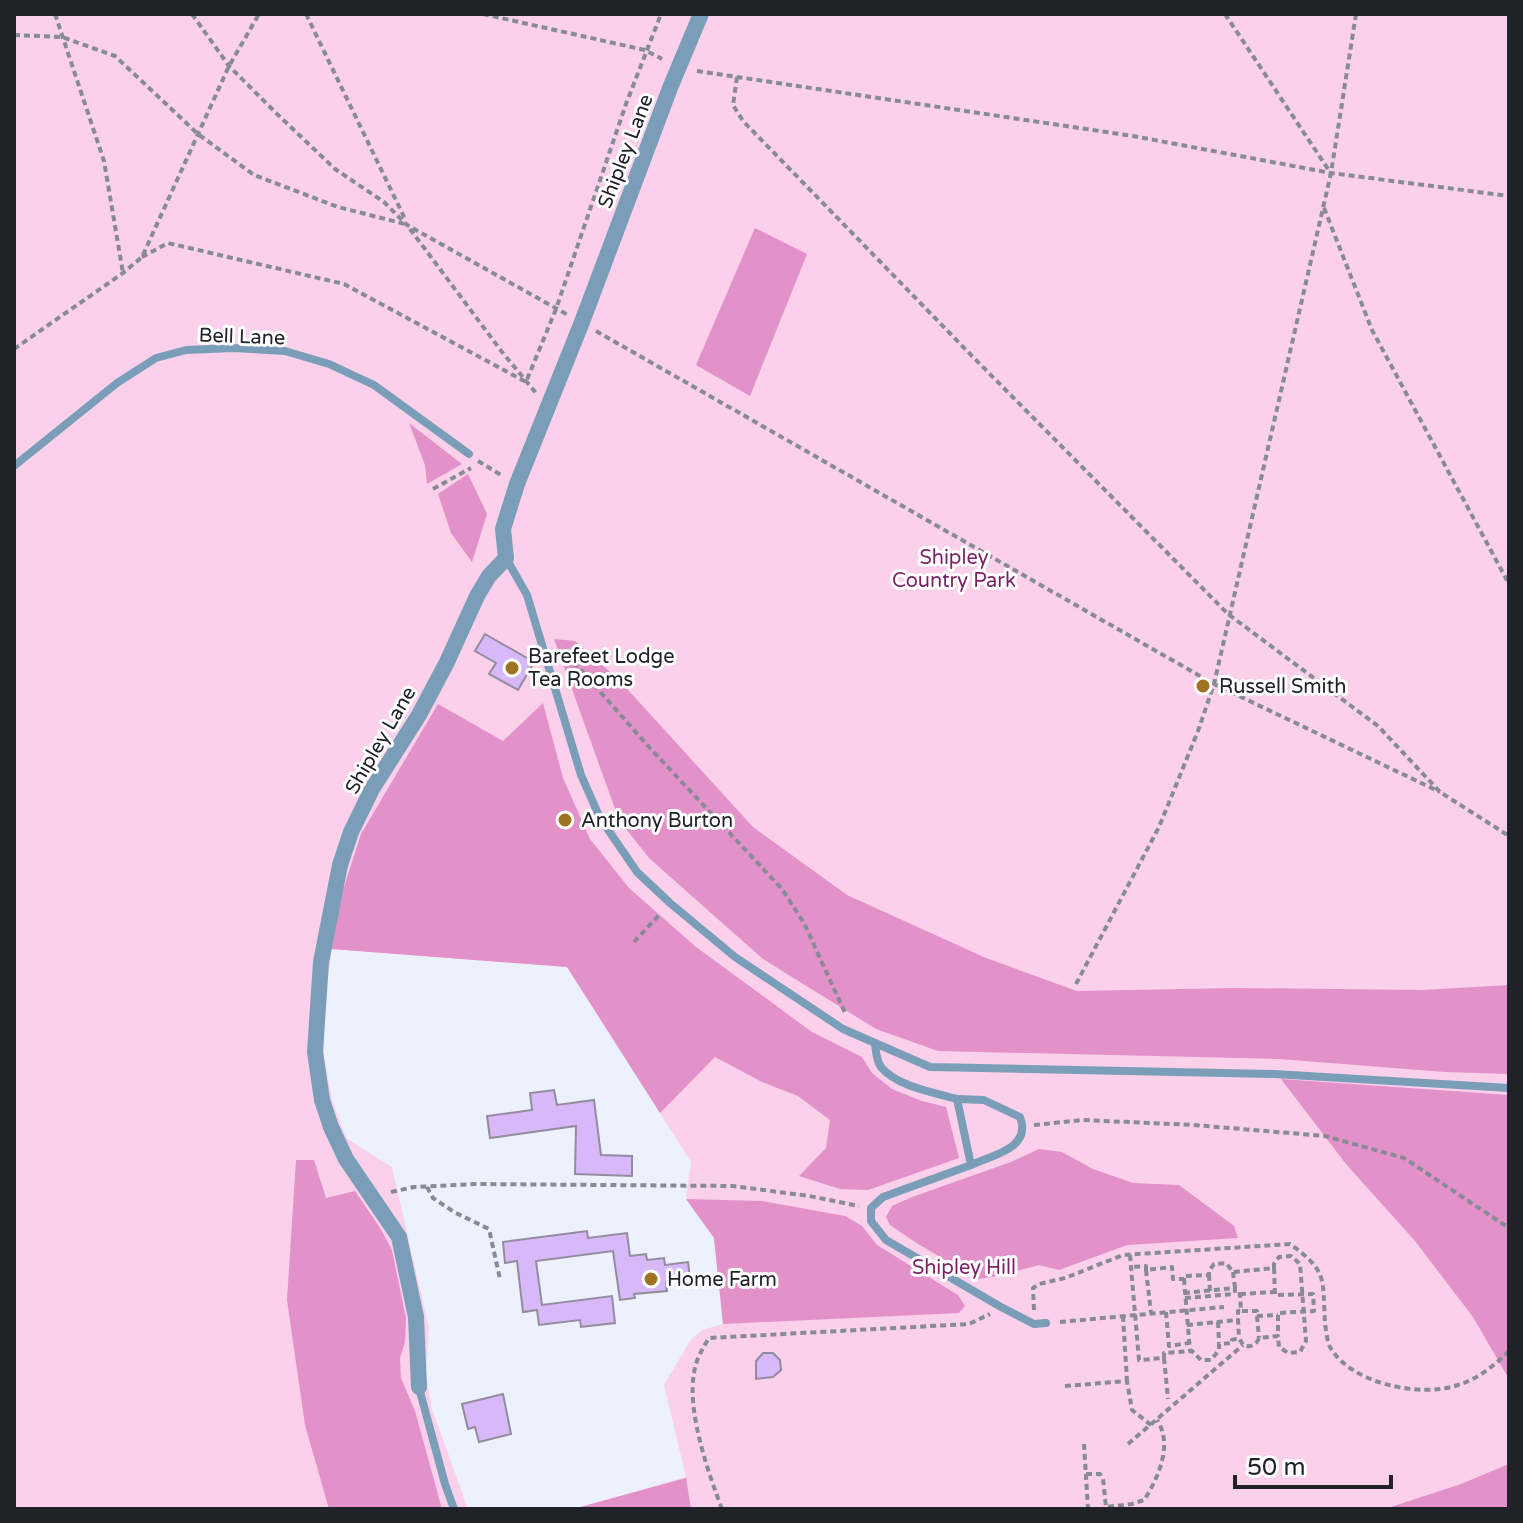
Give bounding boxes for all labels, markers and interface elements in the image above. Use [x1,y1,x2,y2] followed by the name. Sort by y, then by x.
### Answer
[593,91,659,212] street label: Shipley Lane
[198,323,286,351] street label: Bell Lane
[892,546,1016,593] park label: Shipley Country Park
[528,645,675,692] place label: Barefeet Lodge Tea Rooms
[503,659,521,677] marker: Barefeet Lodge Tea Rooms
[1219,675,1346,699] place label: Russell Smith
[1194,677,1212,695] marker: Russell Smith
[340,682,421,799] street label: Shipley Lane
[581,809,733,833] place label: Anthony Burton
[556,811,574,829] marker: Anthony Burton
[912,1256,1016,1280] park label: Shipley Hill
[667,1268,777,1292] place label: Home Farm
[642,1270,660,1288] marker: Home Farm
[1235,1439,1391,1489] scale bar
[1247,1453,1305,1482] text: 50 m

